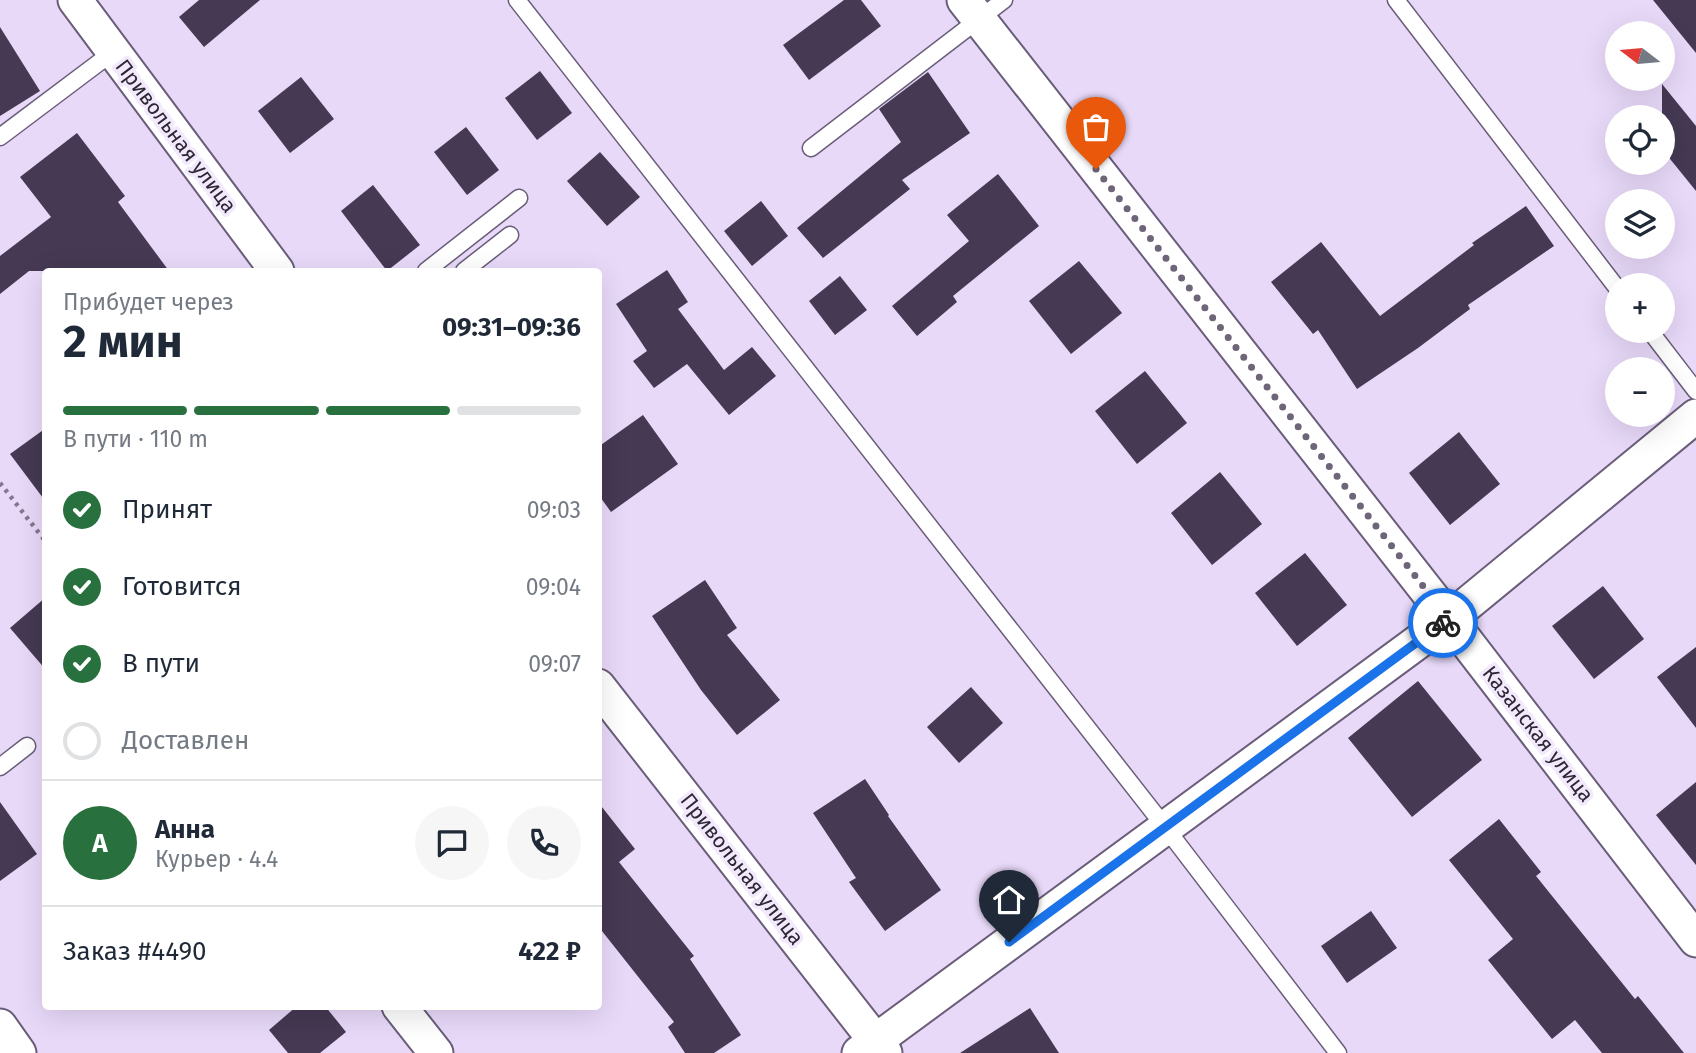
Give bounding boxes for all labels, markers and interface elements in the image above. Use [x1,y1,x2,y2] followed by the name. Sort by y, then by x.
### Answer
[1605,21,1675,91] north arrow
[1605,21,1675,427] map controls
[110,54,242,218] street label: Привольная улица
[1066,97,1126,169] pin
[1605,105,1675,175] button: locate
[1077,108,1115,146] icon: bag
[1605,189,1675,259] button: layers
[1605,273,1675,343] button: +
[63,288,234,316] text: Прибудет через
[442,312,581,343] text: 09:31–09:36
[63,314,183,369] text: 2 мин
[1605,357,1675,427] button: −
[63,425,208,453] text: В пути · 110 m
[63,491,101,529] icon: check
[122,494,212,525] text: Принят
[527,496,581,524] text: 09:03
[63,568,101,606] icon: check
[122,571,242,602] text: Готовится
[526,573,581,601] text: 09:04
[1408,588,1478,658] courier
[1424,604,1462,642] icon: bike
[63,645,101,683] icon: check
[122,648,200,679] text: В пути
[528,650,581,678] text: 09:07
[1477,661,1599,807] street label: Казанская улица
[122,725,249,756] text: Доставлен
[675,788,809,950] street label: Привольная улица
[415,806,489,880] button: chat
[507,806,581,880] button: phone
[155,814,215,845] text: Анна
[92,828,108,859] text: А
[155,845,278,873] text: Курьер · 4.4
[979,870,1039,942] pin
[990,881,1028,919] icon: home
[63,936,207,967] text: Заказ #4490
[518,936,581,967] text: 422 ₽

